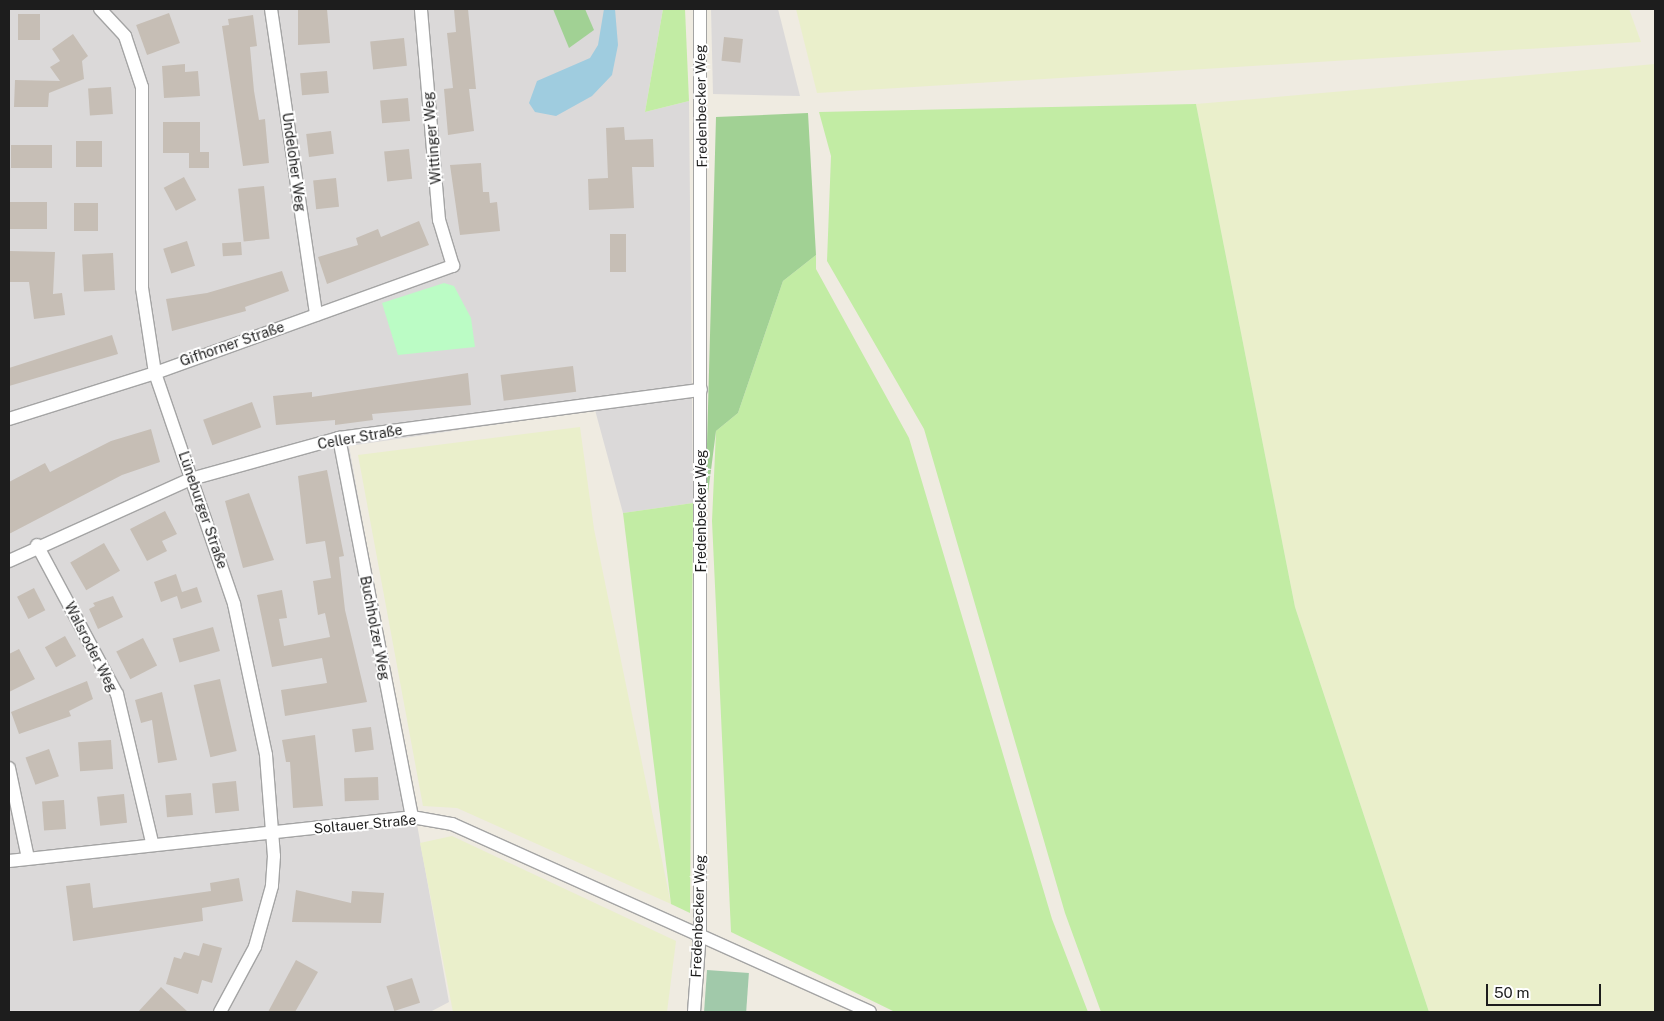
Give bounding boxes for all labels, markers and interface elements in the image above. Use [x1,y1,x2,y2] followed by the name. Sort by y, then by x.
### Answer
[692,44,710,168] street label: Fredenbecker Weg
[420,91,444,185] street label: Wittinger Weg
[279,111,309,213] street label: Undeloher Weg
[178,318,286,370] street label: Gifhorner Straße
[316,421,404,453] street label: Celler Straße
[175,449,231,571] street label: Lüneburger Straße
[693,449,709,573] street label: Fredenbecker Weg
[357,574,393,682] street label: Buchholzer Weg
[61,599,121,695] street label: Walsroder Weg
[313,811,417,837] street label: Soltauer Straße
[687,854,709,978] street label: Fredenbecker Weg
[1489,974,1604,1006] scale bar
[1494,984,1529,1001] text: 50 m

